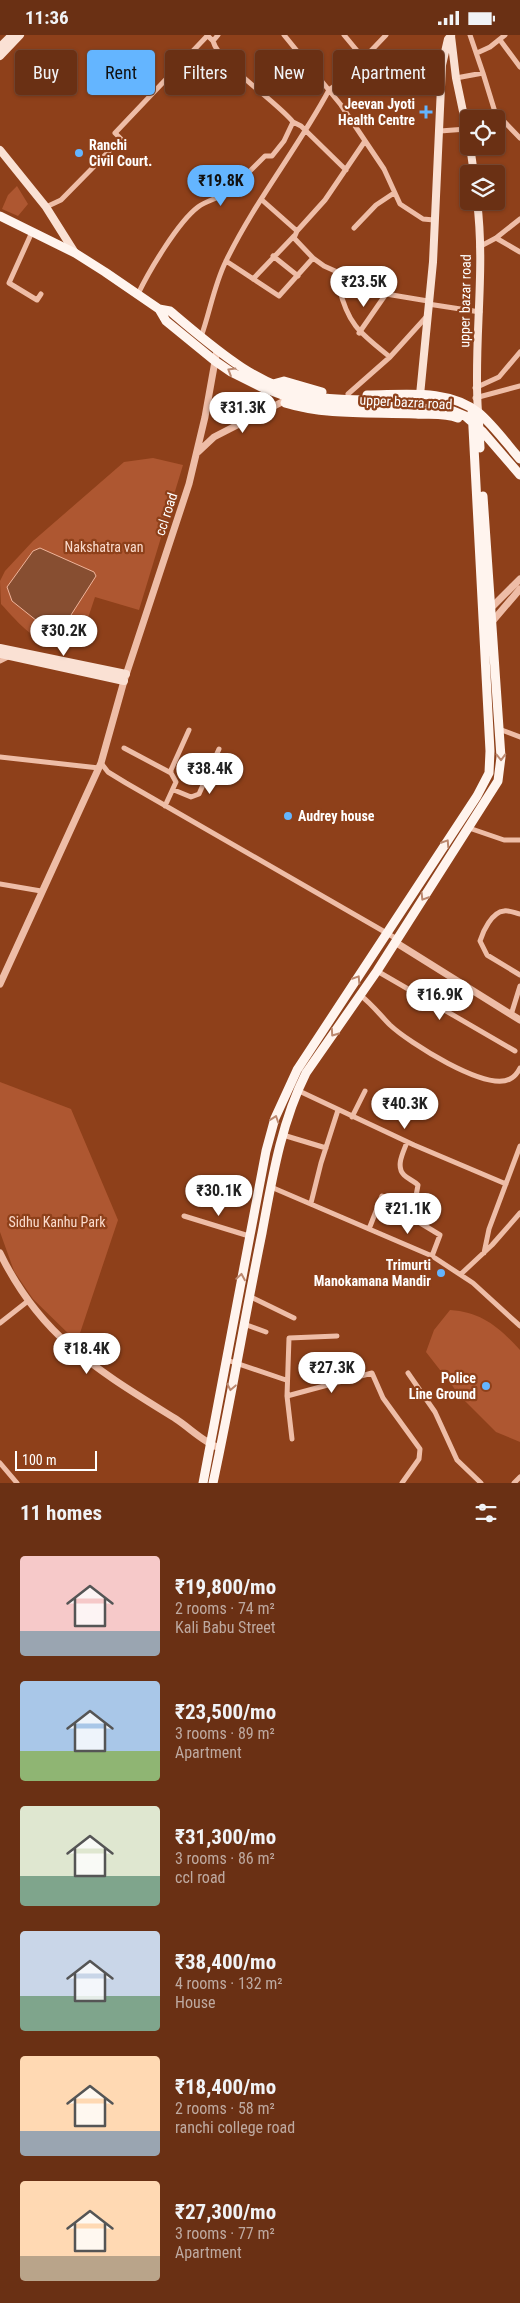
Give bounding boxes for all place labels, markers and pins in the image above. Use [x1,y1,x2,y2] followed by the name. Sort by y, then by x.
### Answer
[338,96,415,128] place label: Jeevan Jyoti Health Centre
[419,105,433,119] marker: Jeevan Jyoti Health Centre
[89,137,152,169] place label: Ranchi Civil Court.
[73,147,85,159] marker: Ranchi Civil Court.
[180,165,262,207] pin: ₹19.8K
[323,265,405,308] pin: ₹23.5K
[202,391,284,434] pin: ₹31.3K
[23,615,105,657] pin: ₹30.2K
[169,753,251,795] pin: ₹38.4K
[298,808,375,824] place label: Audrey house
[282,810,294,822] marker: Audrey house
[399,979,481,1021] pin: ₹16.9K
[364,1087,446,1130] pin: ₹40.3K
[178,1175,260,1217] pin: ₹30.1K
[367,1193,449,1235] pin: ₹21.1K
[314,1257,431,1289] place label: Trimurti Manokamana Mandir
[435,1267,447,1279] marker: Trimurti Manokamana Mandir
[46,1333,128,1375] pin: ₹18.4K
[291,1351,373,1394] pin: ₹27.3K
[409,1370,476,1402] place label: Police Line Ground
[480,1380,492,1392] marker: Police Line Ground

